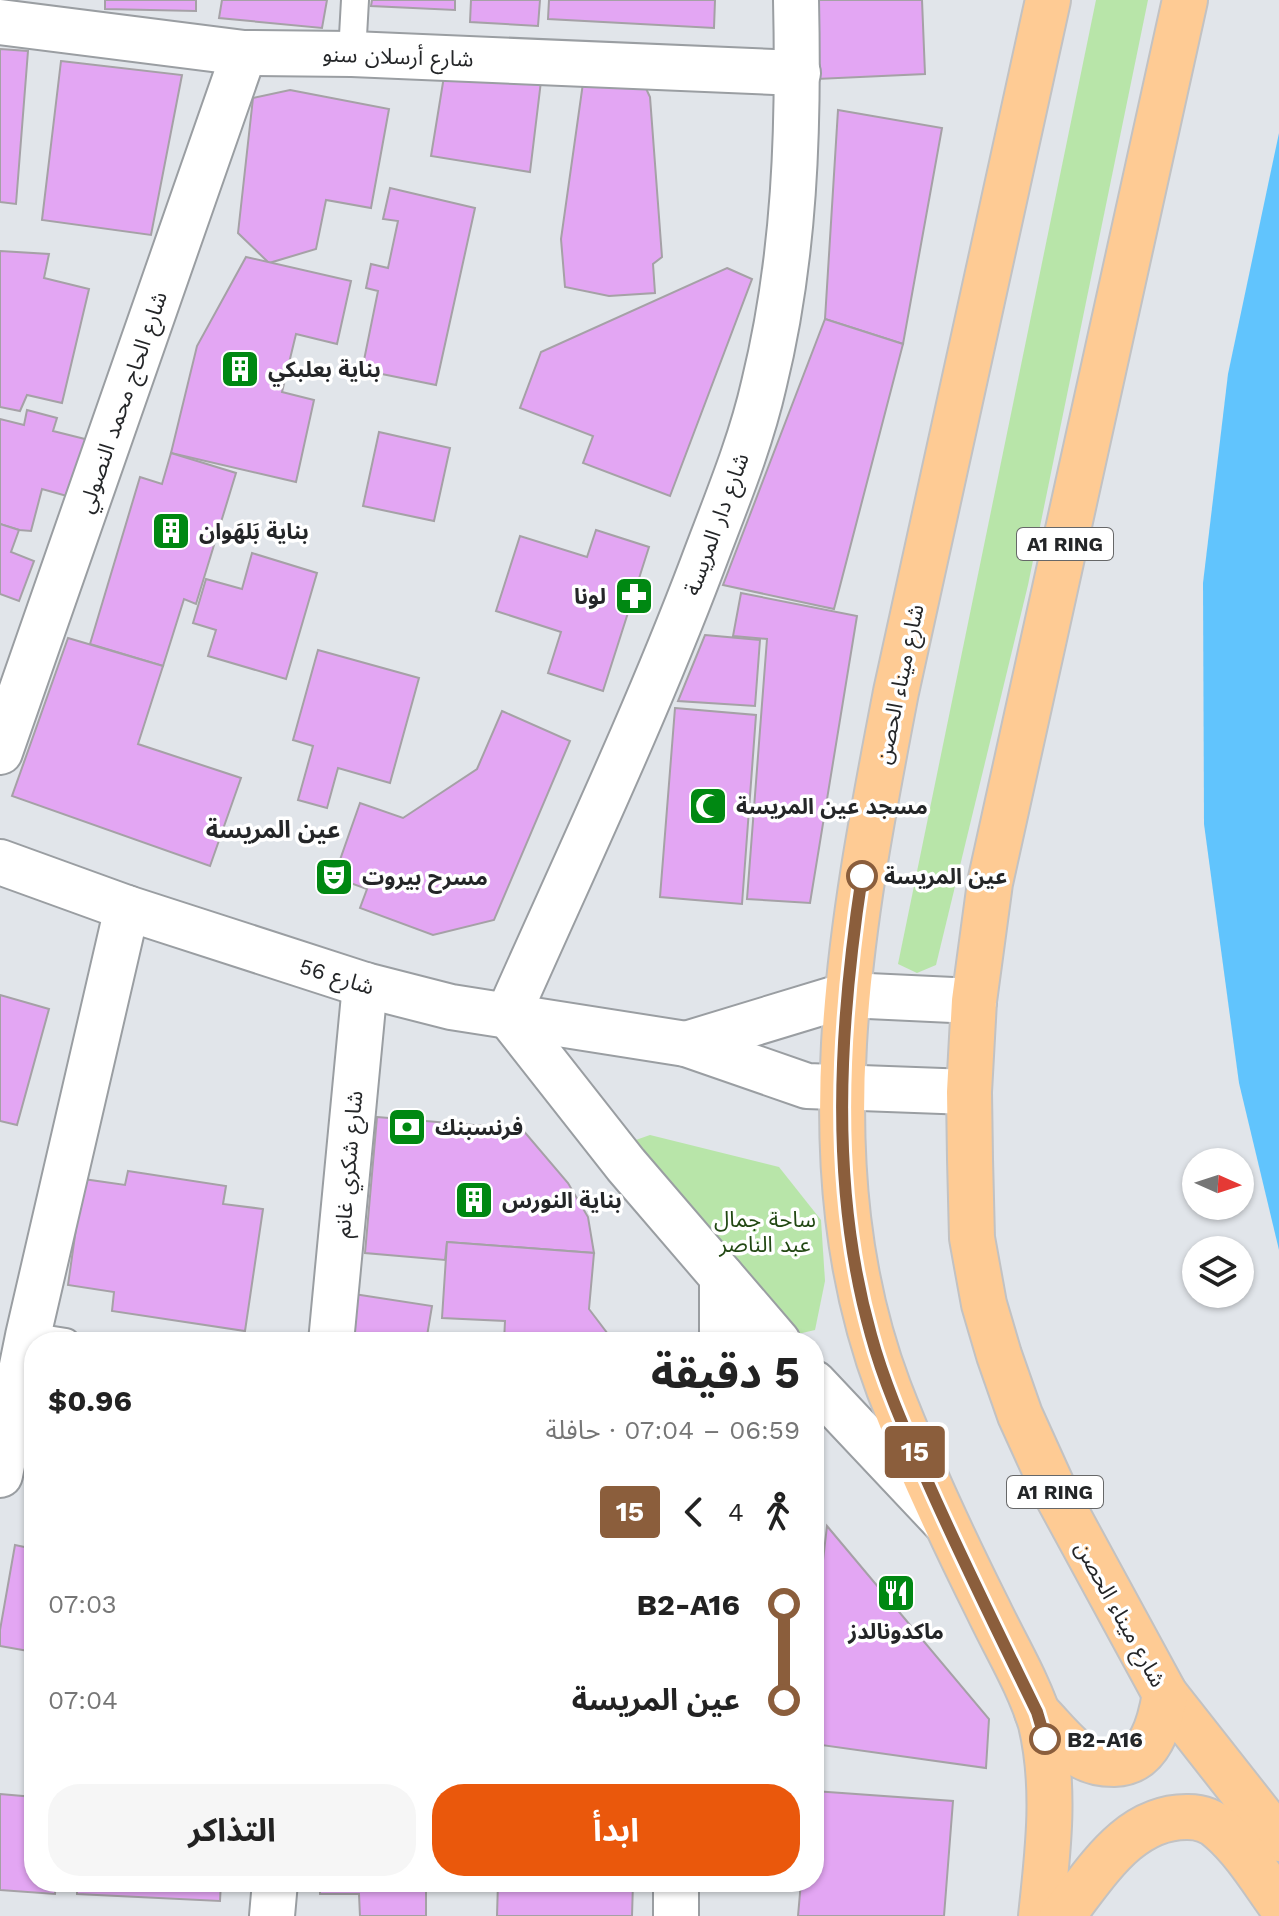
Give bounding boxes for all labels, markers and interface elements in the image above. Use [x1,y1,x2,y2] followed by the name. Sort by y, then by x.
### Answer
[322,41,474,76] street label: شارع أرسلان سنو
[73,288,176,517] street label: شارع الحاج محمد النصولي
[219,348,261,390] building icon: بناية بعلبكي
[268,357,381,387] place label: بناية بعلبكي
[679,450,758,600] street label: شارع دار المريسة
[150,510,192,552] building icon: بناية بَلهَوان
[199,519,309,544] place label: بناية بَلهَوان
[1017,528,1113,560] road number: A1 RING
[613,575,655,617] pharmacy icon: لونا
[574,584,606,609] place label: لونا
[870,602,933,767] street label: شارع ميناء الحصن
[687,785,729,827] mosque icon: مسجد عين المريسة
[736,794,928,819] place label: مسجد عين المريسة
[206,816,340,844] district label: عين المريسة
[313,856,355,898] theatre icon: مسرح بيروت
[847,861,877,891] marker: عين المريسة
[884,864,1007,889] place label: عين المريسة
[362,865,488,894] place label: مسرح بيروت
[295,953,377,1003] street label: شارع 56
[330,1089,371,1239] street label: شارع شكري غانم
[386,1106,428,1148] bank icon: فرنسبنك
[435,1115,523,1140] place label: فرنسبنك
[1182,1148,1254,1220] north arrow
[1182,1148,1254,1308] map controls
[453,1179,495,1221] building icon: بناية النورس
[502,1188,622,1214] place label: بناية النورس
[714,1207,816,1257] park label: ساحة جمال عبد الناصر
[1182,1236,1254,1308] button: layers
[651,1347,800,1399] text: 5 دقيقة
[48,1383,132,1418] text: $0.96
[546,1415,800,1445] text: 06:59 – 07:04 · حافلة
[879,1426,951,1478] line badge: 15
[901,1435,929,1468] text: 15
[1007,1476,1103,1508] road number: A1 RING
[672,1490,716,1534] icon: back
[756,1490,800,1534] icon: walk
[616,1495,644,1528] text: 15
[728,1497,744,1527] text: 4
[1067,1537,1171,1693] street label: شارع ميناء الحصن
[875,1572,917,1614] restaurant icon: ماكدونالدز
[637,1587,740,1622] text: B2-A16
[48,1589,117,1619] text: 07:03
[847,1619,944,1645] place label: ماكدونالدز
[572,1682,740,1717] text: عين المريسة
[48,1685,118,1715] text: 07:04
[1030,1724,1060,1754] marker: B2-A16
[1067,1727,1143,1752] place label: B2-A16
[48,1784,416,1876] button: التذاكر
[432,1784,800,1876] button: ابدأ

